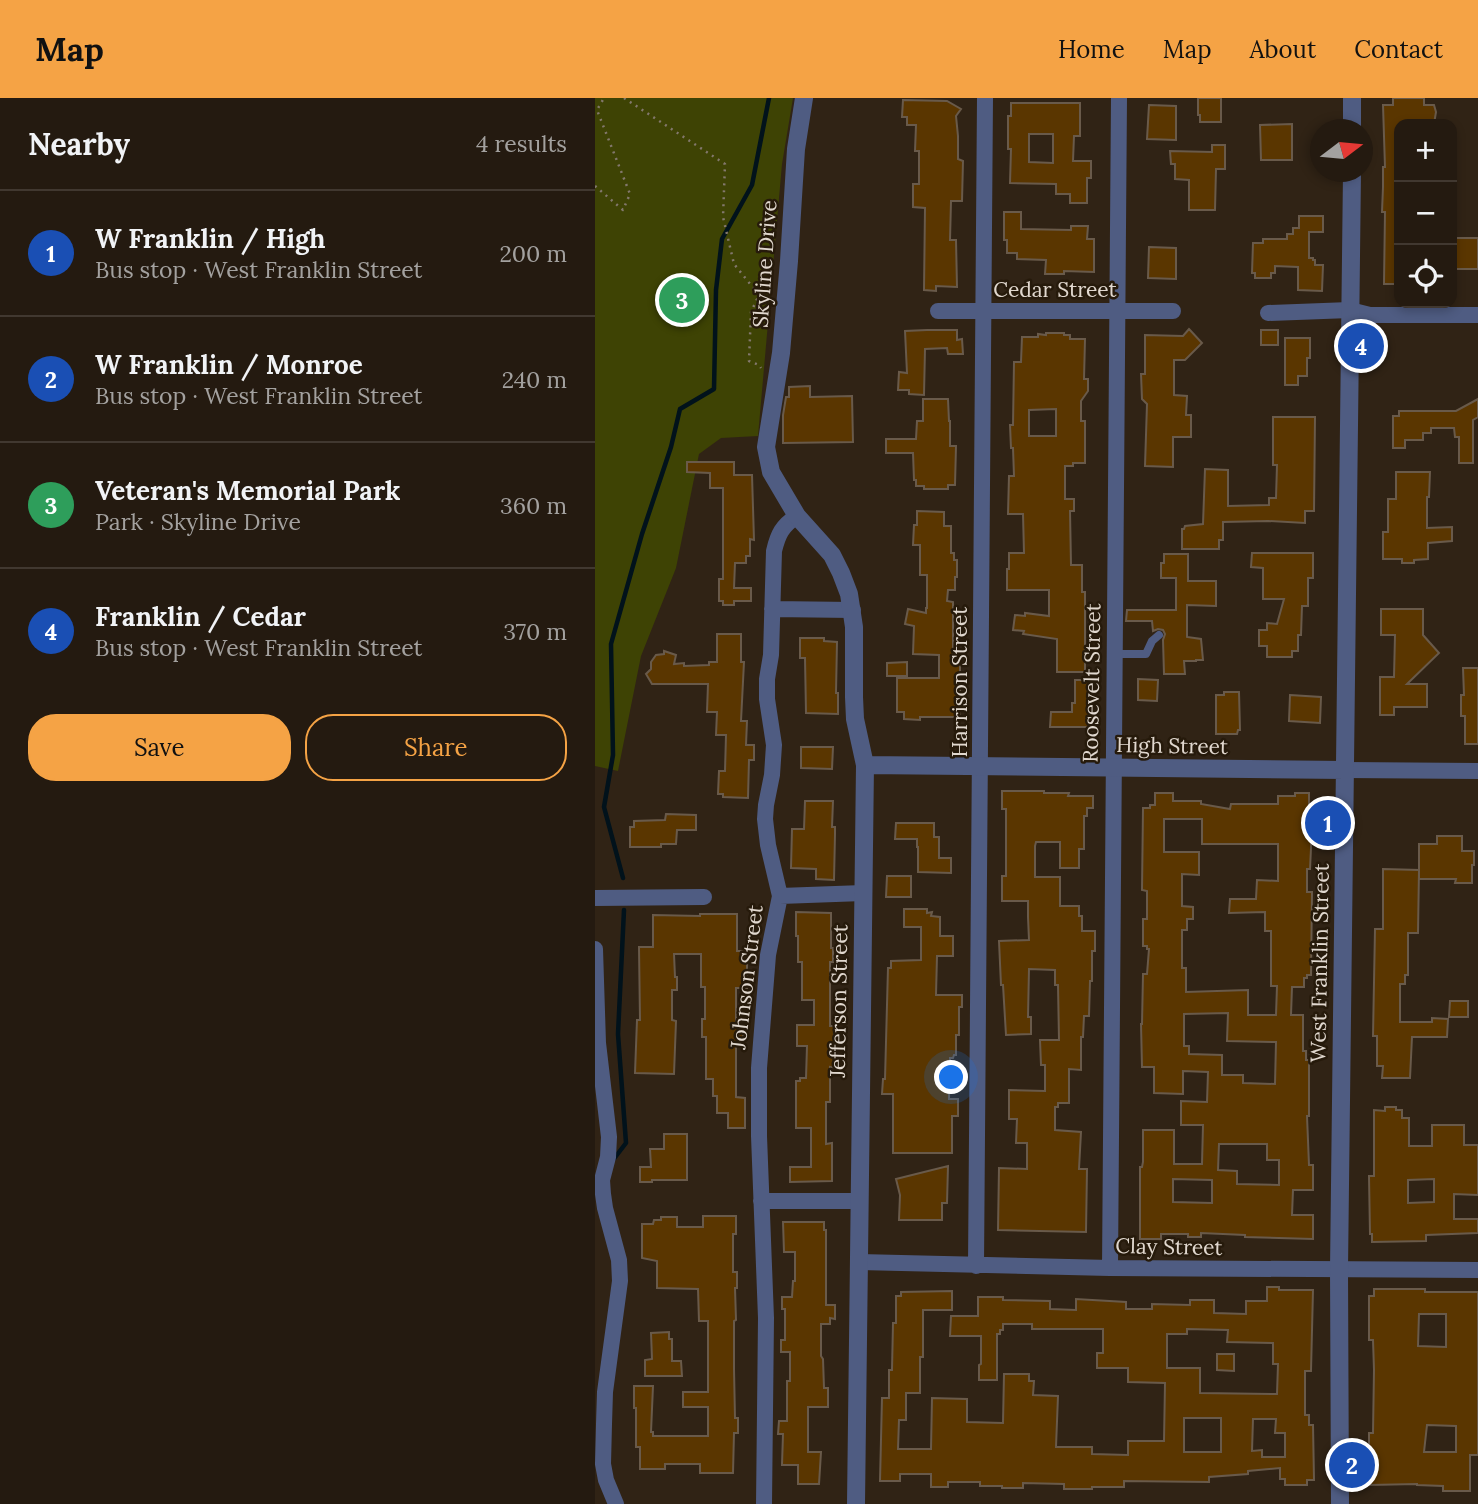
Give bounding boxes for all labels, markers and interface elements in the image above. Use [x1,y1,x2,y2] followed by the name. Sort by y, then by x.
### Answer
[35,28,104,70] text: Map
[1058,34,1125,65] text: Home
[1163,34,1212,65] text: Map
[1250,34,1316,65] text: About
[1354,34,1443,65] text: Contact
[1310,119,1373,182] north arrow
[1394,119,1457,308] map controls
[1394,119,1457,182] button: +
[28,125,130,163] text: Nearby
[476,129,567,158] text: 4 results
[1394,182,1457,245] button: −
[747,199,782,329] street label: Skyline Drive
[95,222,325,255] text: W Franklin / High
[46,239,56,268] text: 1
[499,239,567,268] text: 200 m
[1394,245,1457,308] button: locate
[95,255,423,284] text: Bus stop · West Franklin Street
[659,274,705,326] pin: 3
[993,276,1118,303] street label: Cedar Street
[1338,320,1384,372] pin: 4
[95,348,363,381] text: W Franklin / Monroe
[45,365,57,394] text: 2
[502,365,567,394] text: 240 m
[95,381,423,410] text: Bus stop · West Franklin Street
[95,474,401,507] text: Veteran's Memorial Park
[45,491,57,520] text: 3
[500,491,567,520] text: 360 m
[95,507,301,536] text: Park · Skyline Drive
[95,600,306,633] text: Franklin / Cedar
[1077,602,1106,763] street label: Roosevelt Street
[946,606,973,757] street label: Harrison Street
[45,617,57,646] text: 4
[503,617,567,646] text: 370 m
[95,633,423,662] text: Bus stop · West Franklin Street
[28,714,291,781] button: Save
[305,714,567,781] button: Share
[1116,731,1229,760] street label: High Street
[1305,797,1351,849] pin: 1
[1304,862,1335,1063] street label: West Franklin Street
[724,902,769,1052] street label: Johnson Street
[824,923,853,1079] street label: Jefferson Street
[934,1060,968,1094] your location
[1115,1232,1224,1261] street label: Clay Street
[1329,1439,1375,1491] pin: 2

